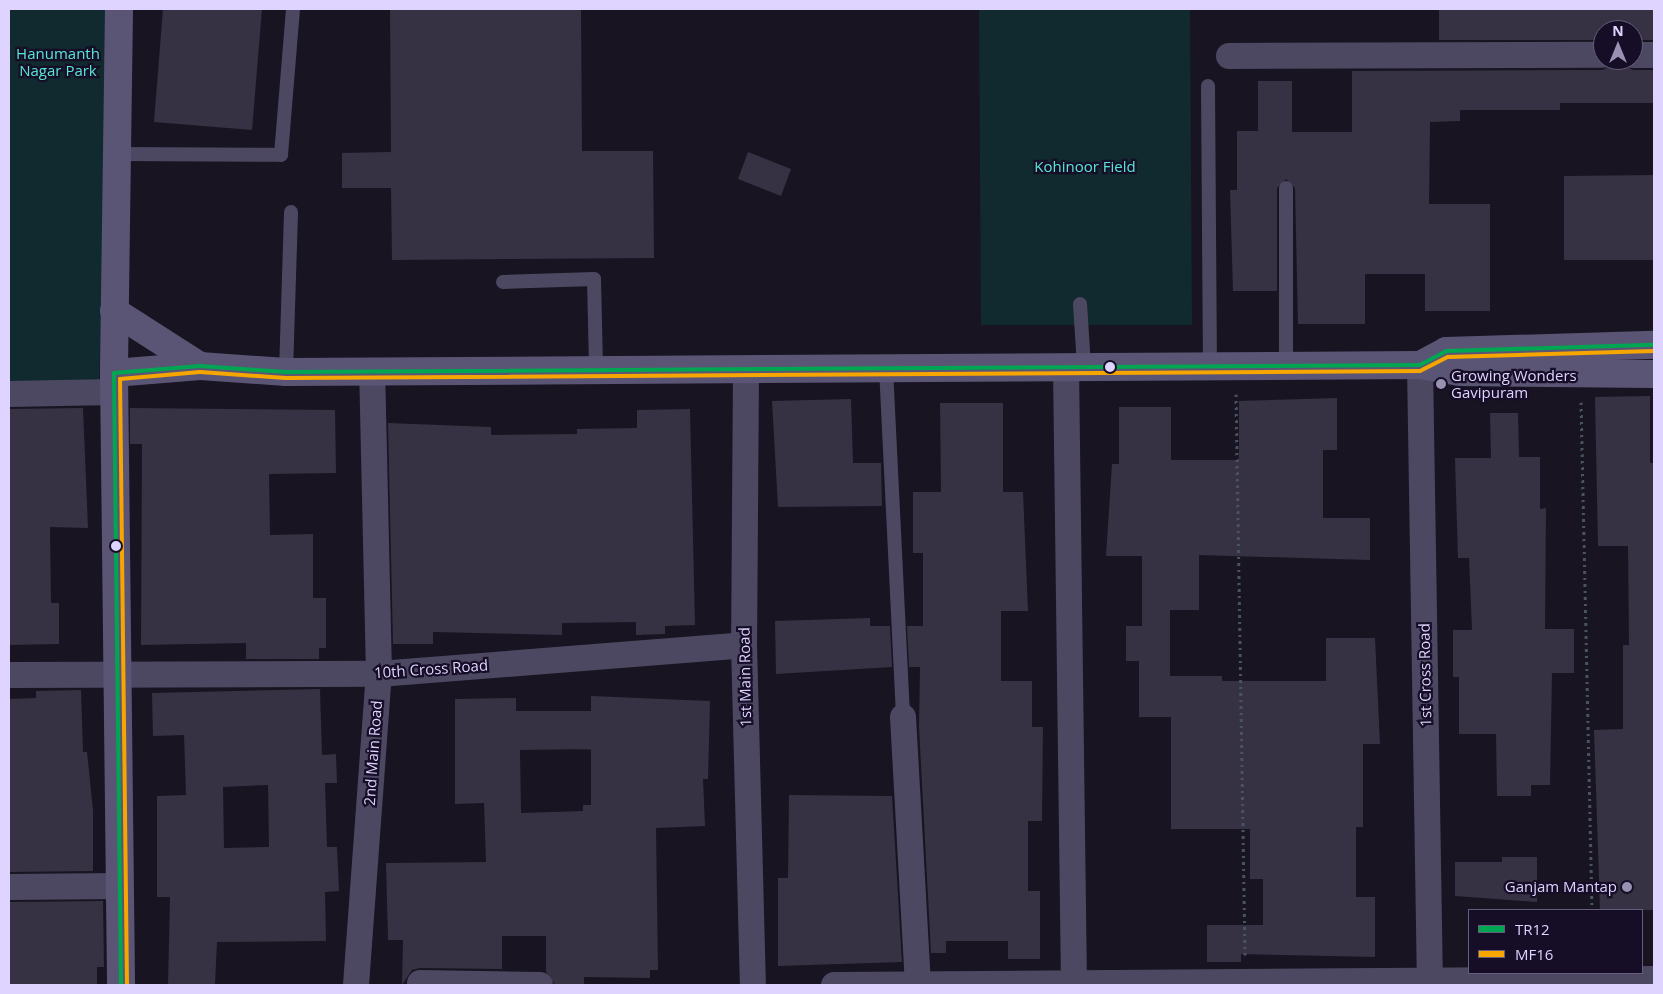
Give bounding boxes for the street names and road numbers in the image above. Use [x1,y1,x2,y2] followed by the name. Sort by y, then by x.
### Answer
[1415,623,1435,727] street label: 1st Cross Road
[735,627,755,727] street label: 1st Main Road
[373,656,489,682] street label: 10th Cross Road
[360,700,386,806] street label: 2nd Main Road

